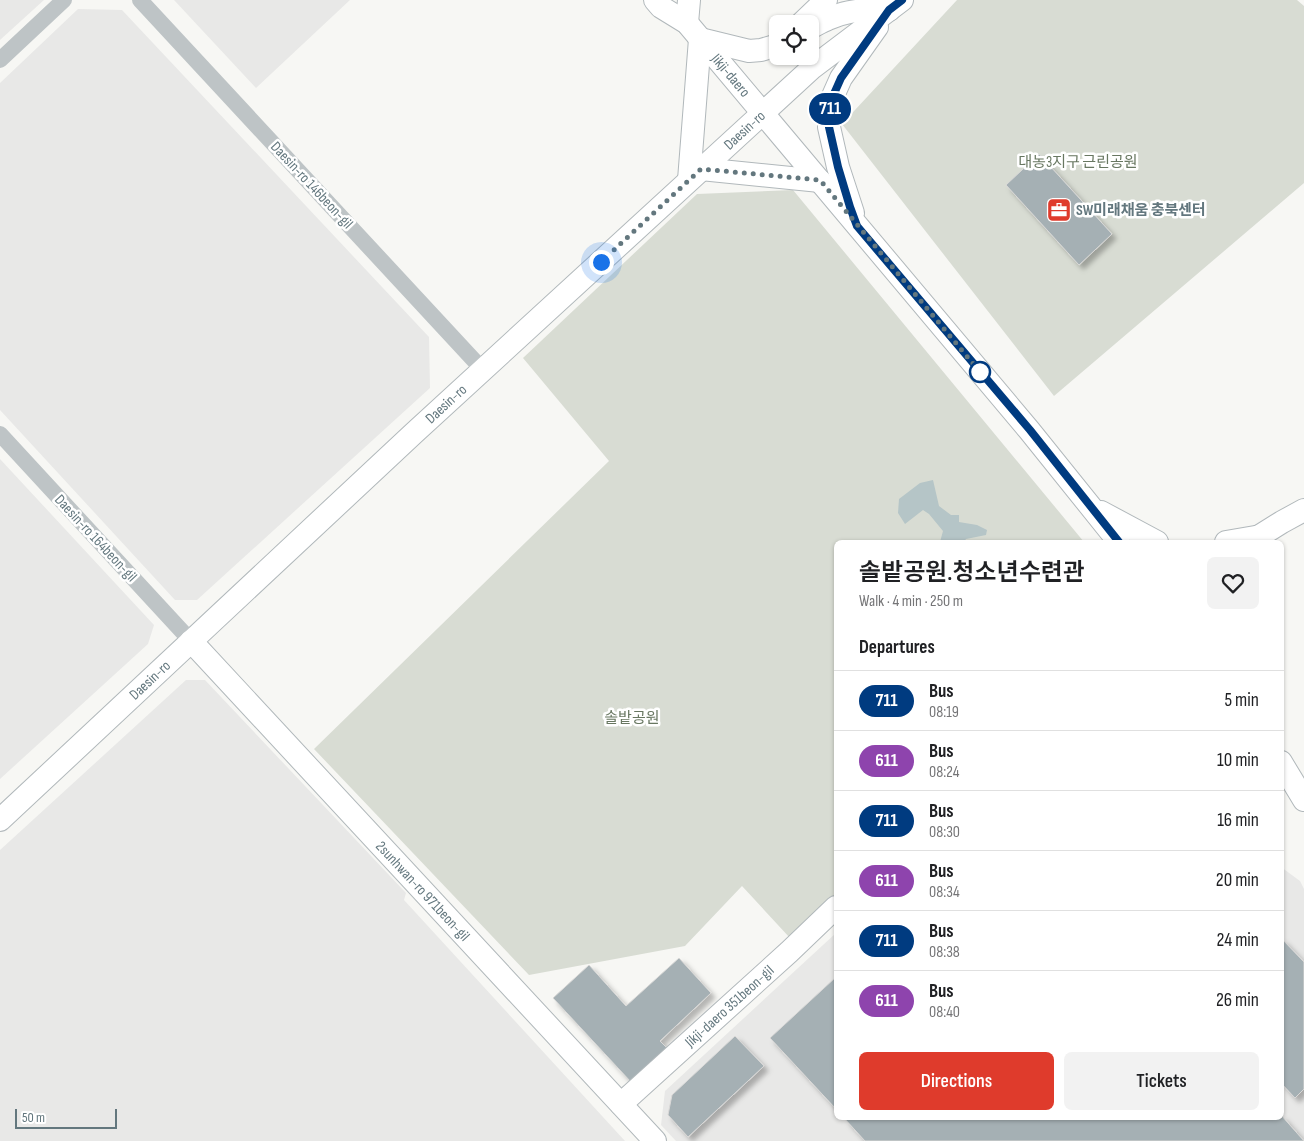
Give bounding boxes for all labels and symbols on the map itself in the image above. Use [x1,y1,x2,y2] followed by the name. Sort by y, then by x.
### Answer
[706,49,754,101] street label: Jikji-daero
[801,93,859,125] line badge: 711
[720,107,769,154] street label: Daesin-ro
[266,138,357,233] street label: Daesin-ro 146beon-gil
[1018,153,1138,172] park label: 대농3지구 근린공원
[1046,197,1072,223] office icon: SW미래채움 충북센터
[1076,201,1206,220] place label: SW미래채움 충북센터
[589,250,614,275] your location
[969,361,991,383] unlabelled marker
[422,380,471,428] street label: Daesin-ro
[50,491,141,586] street label: Daesin-ro 164beon-gil
[126,657,175,704] street label: Daesin-ro
[604,709,660,728] park label: 솔밭공원
[371,837,474,945] street label: 2sunhwan-ro 971beon-gil
[680,961,778,1052] street label: Jikji-daero 351beon-gil
[15,1106,118,1129] scale bar

